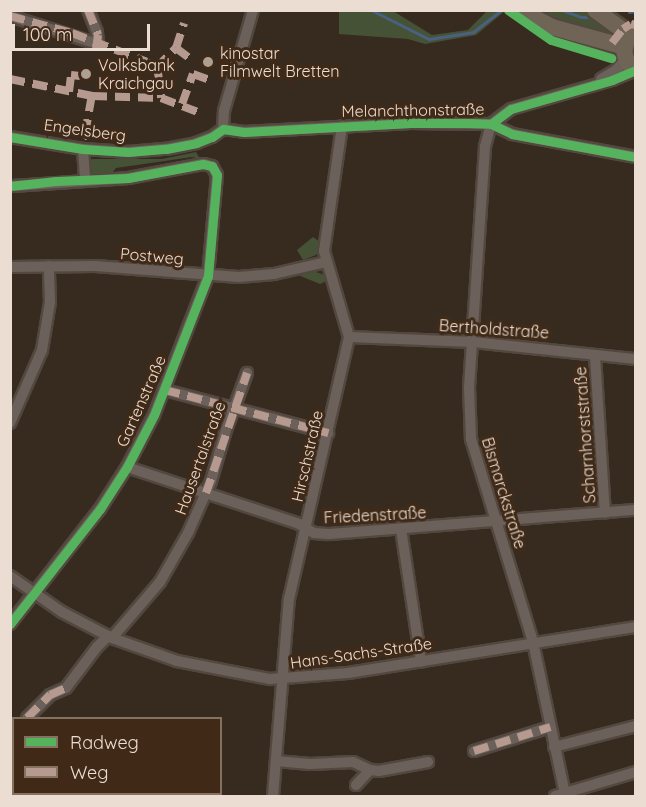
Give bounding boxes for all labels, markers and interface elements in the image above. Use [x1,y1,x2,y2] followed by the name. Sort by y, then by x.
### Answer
[15,12,153,50] scale bar
[23,23,72,46] text: 100 m
[220,43,340,81] place label: kinostar Filmwelt Bretten
[98,55,175,93] place label: Volksbank Kraichgau
[201,55,215,69] marker: kinostar Filmwelt Bretten
[79,67,93,81] marker: Volksbank Kraichgau
[341,99,485,121] street label: Melanchthonstraße
[43,115,127,145] street label: Engelsberg
[119,244,185,268] street label: Postweg
[438,316,550,342] street label: Bertholdstraße
[112,352,170,450] street label: Gartenstraße
[571,366,599,504] street label: Scharnhorststraße
[171,399,229,517] street label: Hausertalstraße
[287,408,327,504] street label: Hirschstraße
[478,435,530,551] street label: Bismarckstraße
[323,503,427,527] street label: Friedenstraße
[289,634,433,672] street label: Hans-Sachs-Straße
[12,717,222,795] legend
[70,731,139,754] text: Radweg
[70,761,108,784] text: Weg

